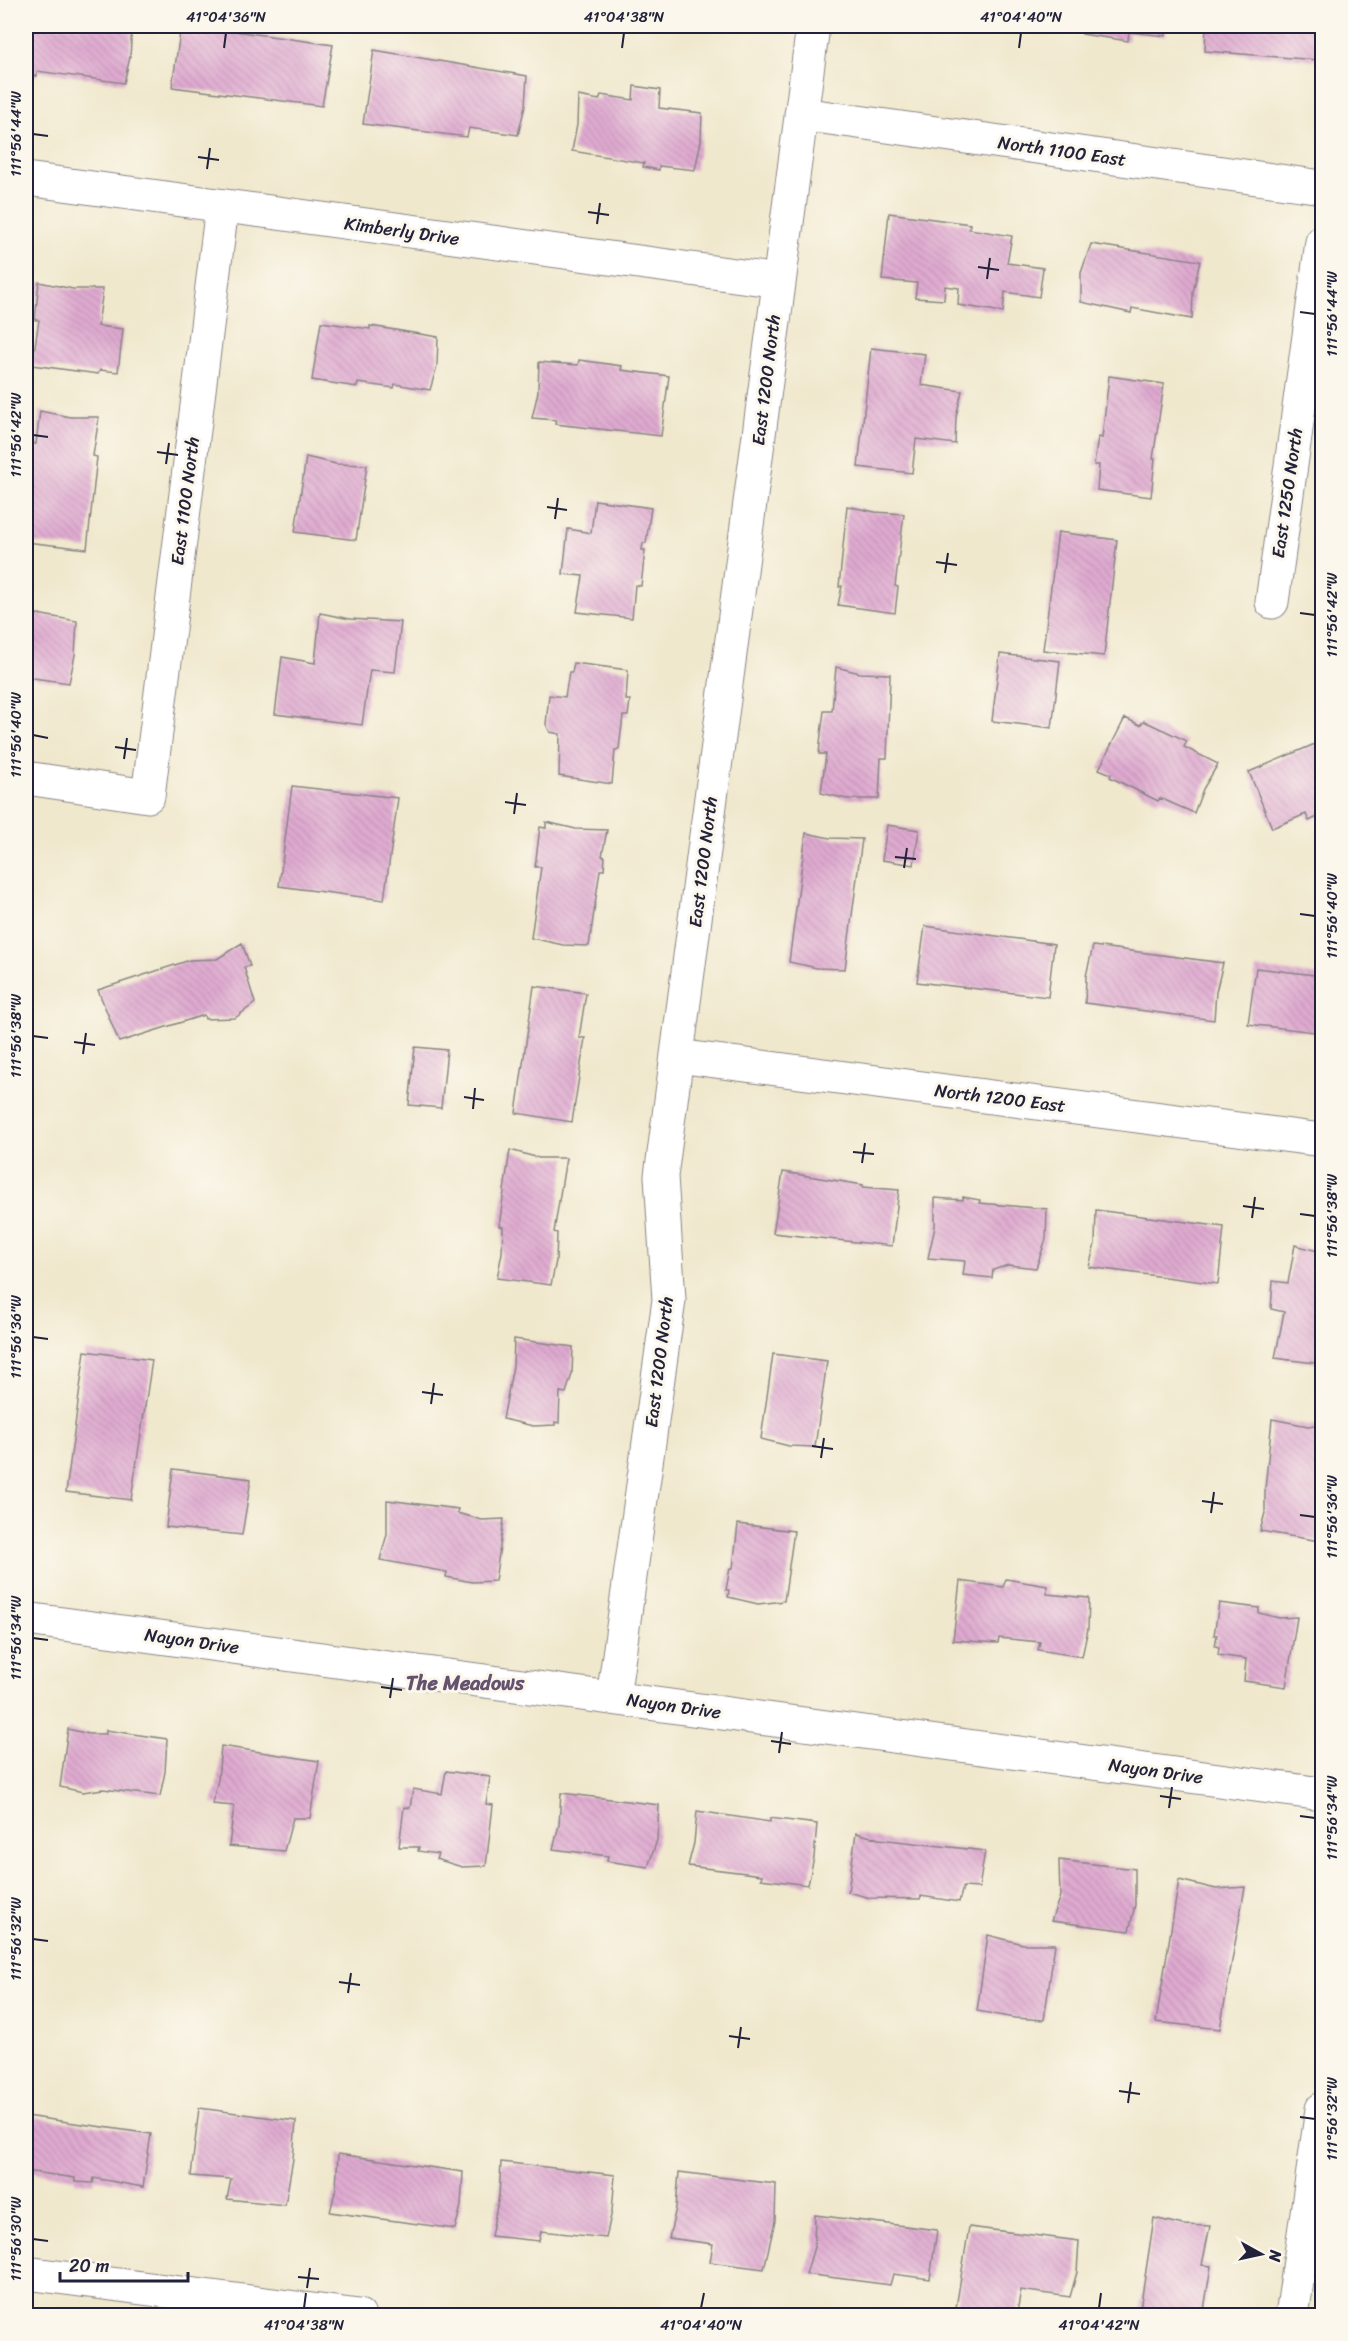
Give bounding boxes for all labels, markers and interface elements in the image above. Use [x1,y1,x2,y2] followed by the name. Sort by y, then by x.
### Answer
[186,4,267,30] text: 41°04'36"N
[584,4,665,30] text: 41°04'38"N
[980,4,1063,30] text: 41°04'40"N
[3,91,29,177] text: 111°56'44"W
[996,126,1128,176] street label: North 1100 East
[342,207,462,255] street label: Kimberly Drive
[1319,271,1345,357] text: 111°56'44"W
[742,313,790,447] street label: East 1200 North
[3,392,29,477] text: 111°56'42"W
[1262,426,1312,560] street label: East 1250 North
[161,435,209,567] street label: East 1100 North
[1319,572,1345,657] text: 111°56'42"W
[3,692,29,778] text: 111°56'40"W
[679,795,727,929] street label: East 1200 North
[1319,873,1345,959] text: 111°56'40"W
[3,994,29,1078] text: 111°56'38"W
[933,1074,1067,1122] street label: North 1200 East
[1319,1174,1345,1258] text: 111°56'38"W
[3,1295,29,1379] text: 111°56'36"W
[635,1295,683,1429] street label: East 1200 North
[1319,1475,1345,1559] text: 111°56'36"W
[3,1595,29,1680] text: 111°56'34"W
[143,1619,241,1663] street label: Nayon Drive
[406,1666,525,1701] district label: The Meadows
[625,1684,723,1728] street label: Nayon Drive
[1107,1749,1205,1793] street label: Nayon Drive
[1319,1775,1345,1860] text: 111°56'34"W
[3,1897,29,1981] text: 111°56'32"W
[1319,2077,1345,2161] text: 111°56'32"W
[3,2196,29,2281] text: 111°56'30"W
[1231,2224,1291,2284] north arrow
[60,2245,188,2283] scale bar
[1260,2248,1291,2264] text: N
[69,2250,109,2282] text: 20 m
[264,2312,345,2338] text: 41°04'38"N
[660,2312,743,2338] text: 41°04'40"N
[1058,2312,1140,2338] text: 41°04'42"N

